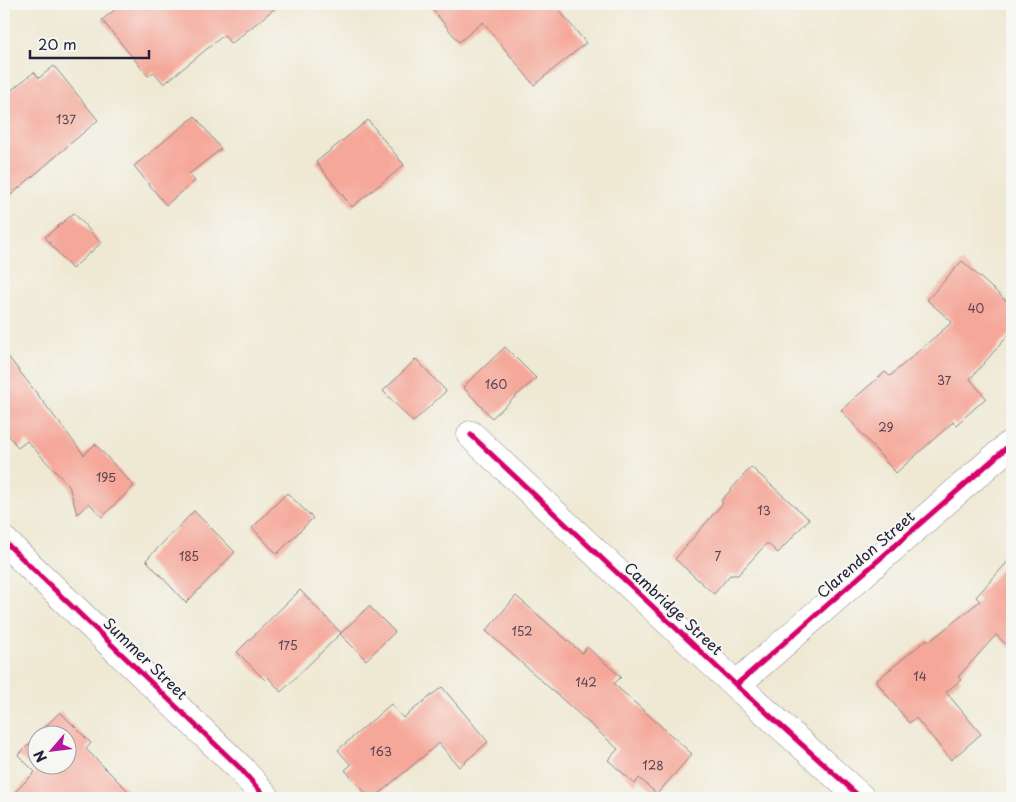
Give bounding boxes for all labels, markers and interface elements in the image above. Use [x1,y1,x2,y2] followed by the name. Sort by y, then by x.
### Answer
[30,28,149,60] scale bar
[38,32,77,55] text: 20 m
[56,110,76,128] house number: 137
[968,299,985,317] house number: 40
[937,371,952,389] house number: 37
[485,375,508,393] house number: 160
[878,418,894,436] house number: 29
[96,468,116,486] house number: 195
[757,501,771,519] house number: 13
[811,505,919,603] street label: Clarendon Street
[179,547,199,565] house number: 185
[715,547,722,565] house number: 7
[619,556,729,660] street label: Cambridge Street
[99,612,194,704] street label: Summer Street
[511,622,533,640] house number: 152
[278,636,298,654] house number: 175
[913,667,927,685] house number: 14
[575,673,597,691] house number: 142
[28,724,78,774] north arrow
[370,742,392,760] house number: 163
[28,747,52,766] text: N
[642,756,664,774] house number: 128

